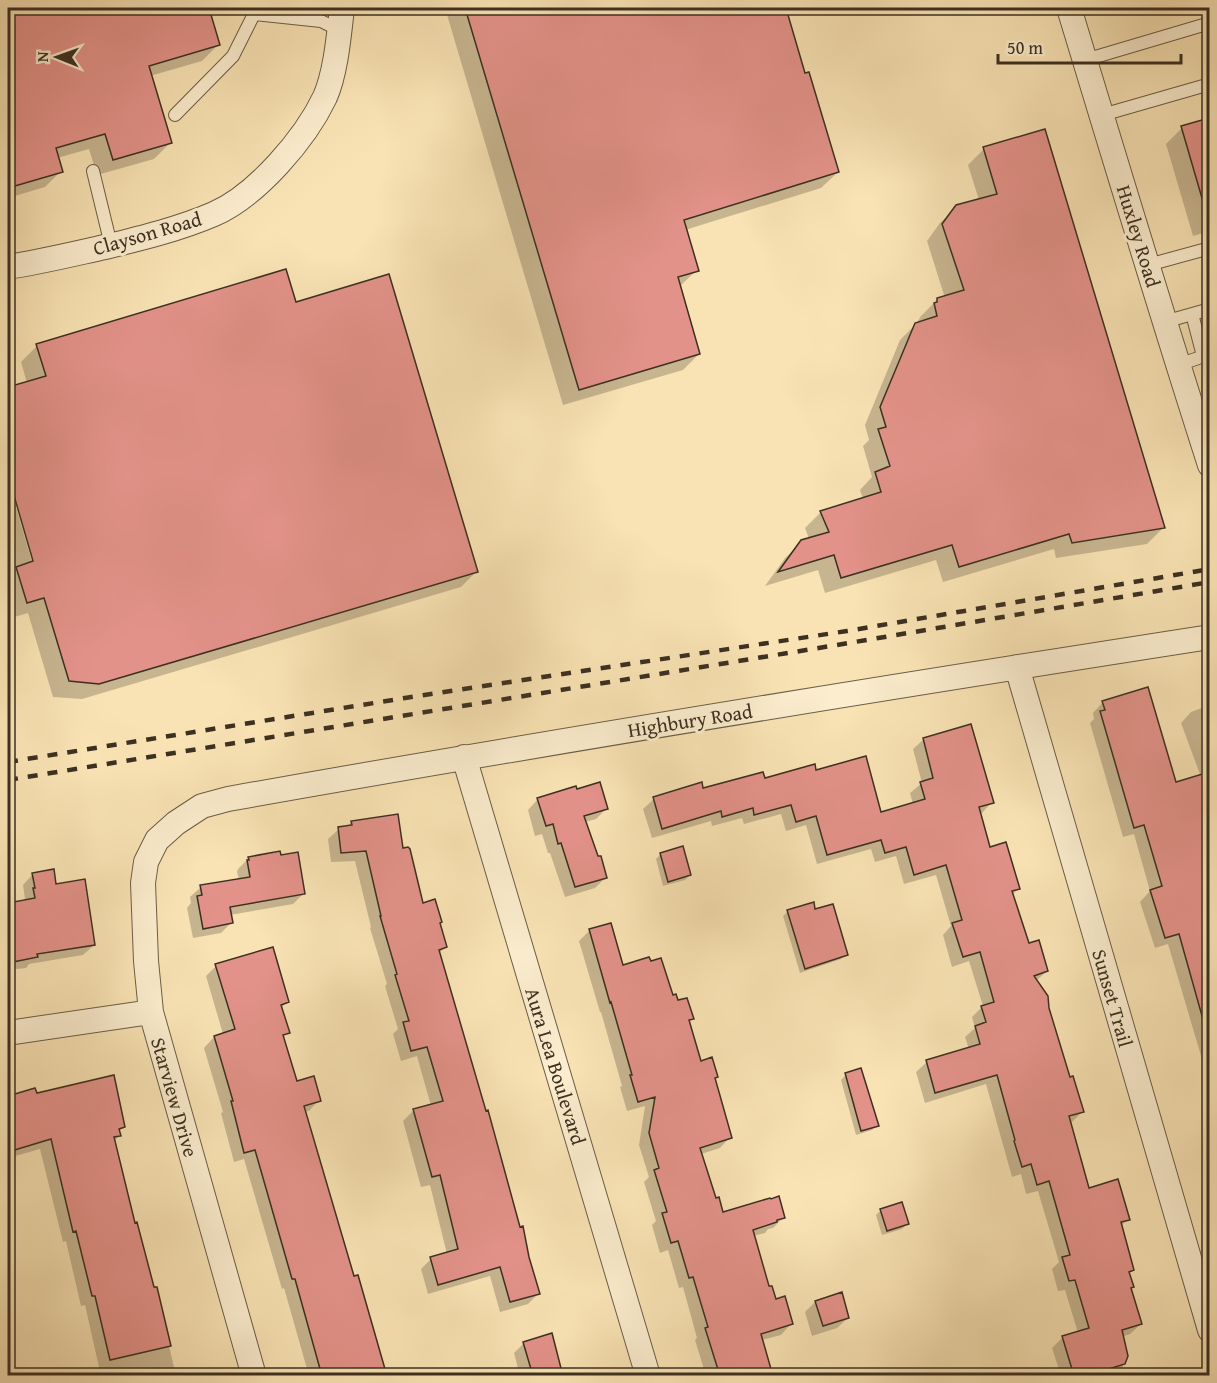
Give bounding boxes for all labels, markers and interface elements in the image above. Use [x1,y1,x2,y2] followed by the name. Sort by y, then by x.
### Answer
[27,27,87,87] north arrow
[998,27,1181,65] scale bar
[1007,34,1043,61] text: 50 m
[30,51,54,62] text: N
[1110,181,1168,291] street label: Huxley Road
[89,204,205,262] street label: Clayson Road
[626,696,755,744] street label: Highbury Road
[1085,946,1141,1051] street label: Sunset Trail
[518,984,594,1148] street label: Aura Lea Boulevard
[144,1034,206,1160] street label: Starview Drive

